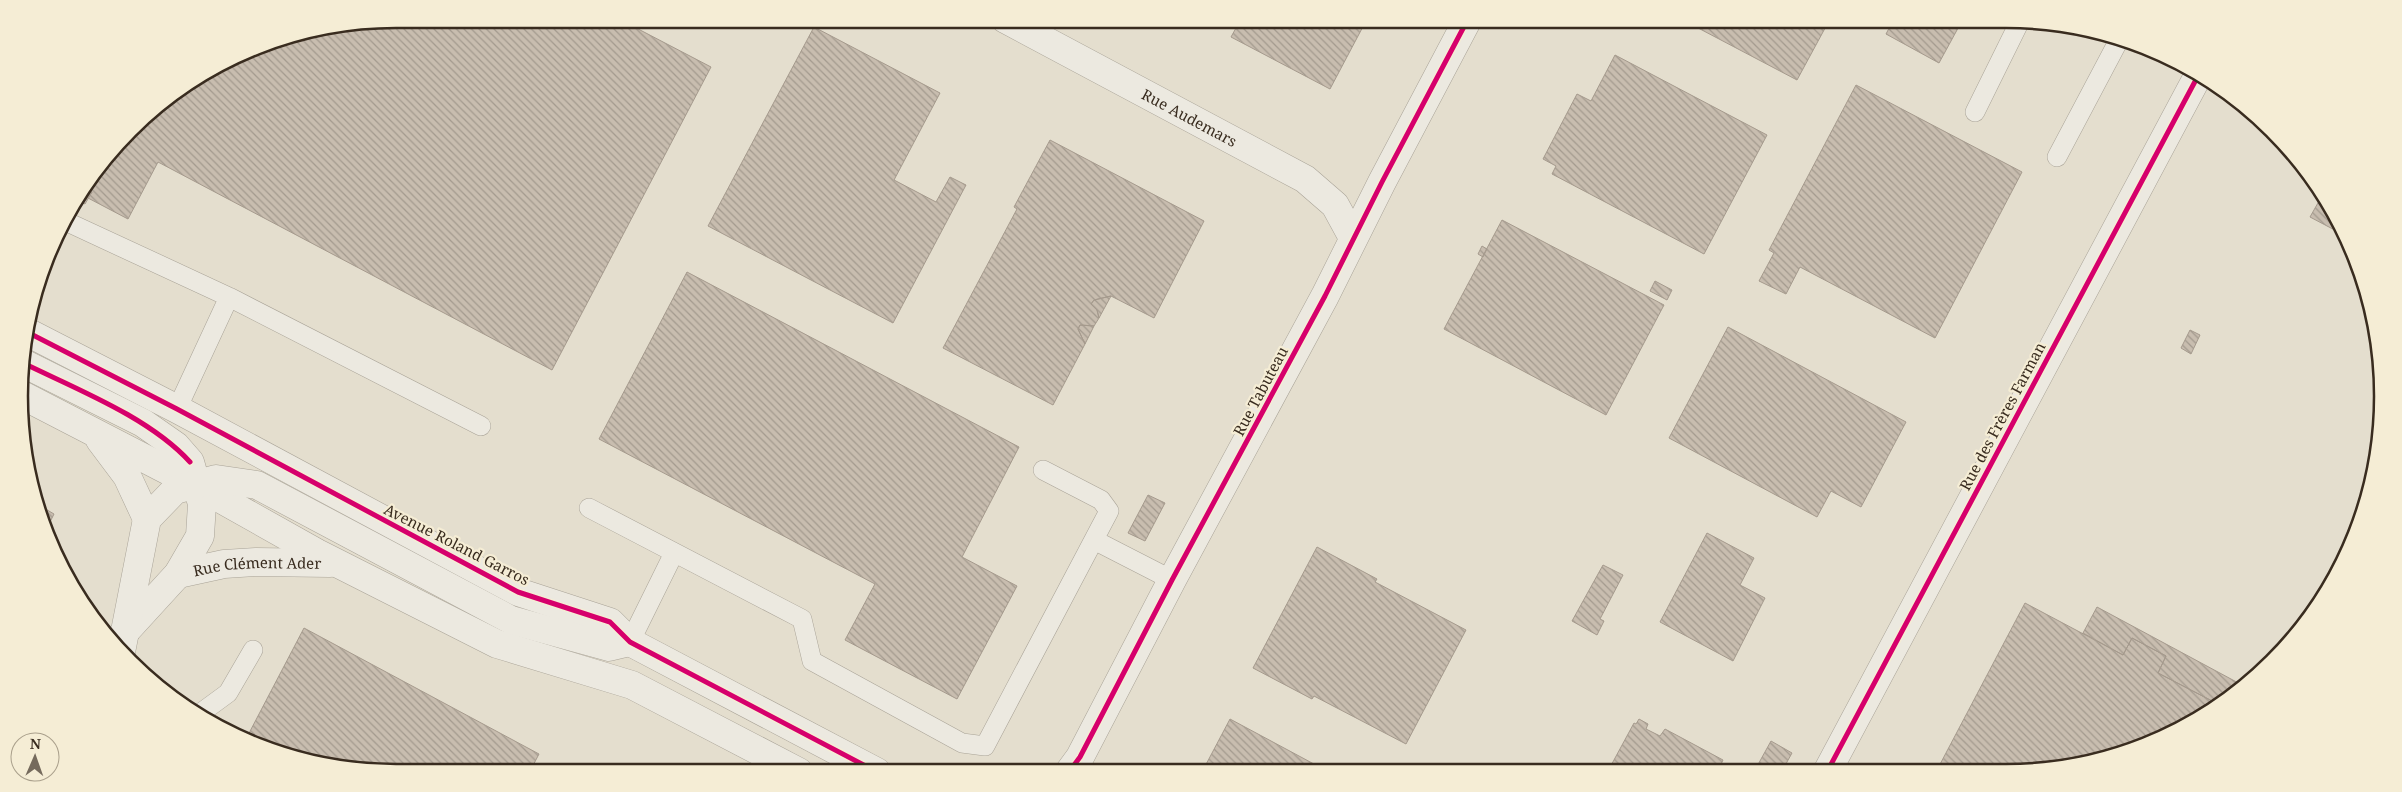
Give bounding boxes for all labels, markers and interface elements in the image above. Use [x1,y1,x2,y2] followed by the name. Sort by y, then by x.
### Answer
[1138,84,1241,151] street label: Rue Audemars
[1954,338,2050,494] street label: Rue des Frères Farman
[1228,342,1292,439] street label: Rue Tabuteau
[381,499,533,589] street label: Avenue Roland Garros
[191,552,321,580] street label: Rue Clément Ader
[10,732,60,782] north arrow
[30,734,41,753] text: N

